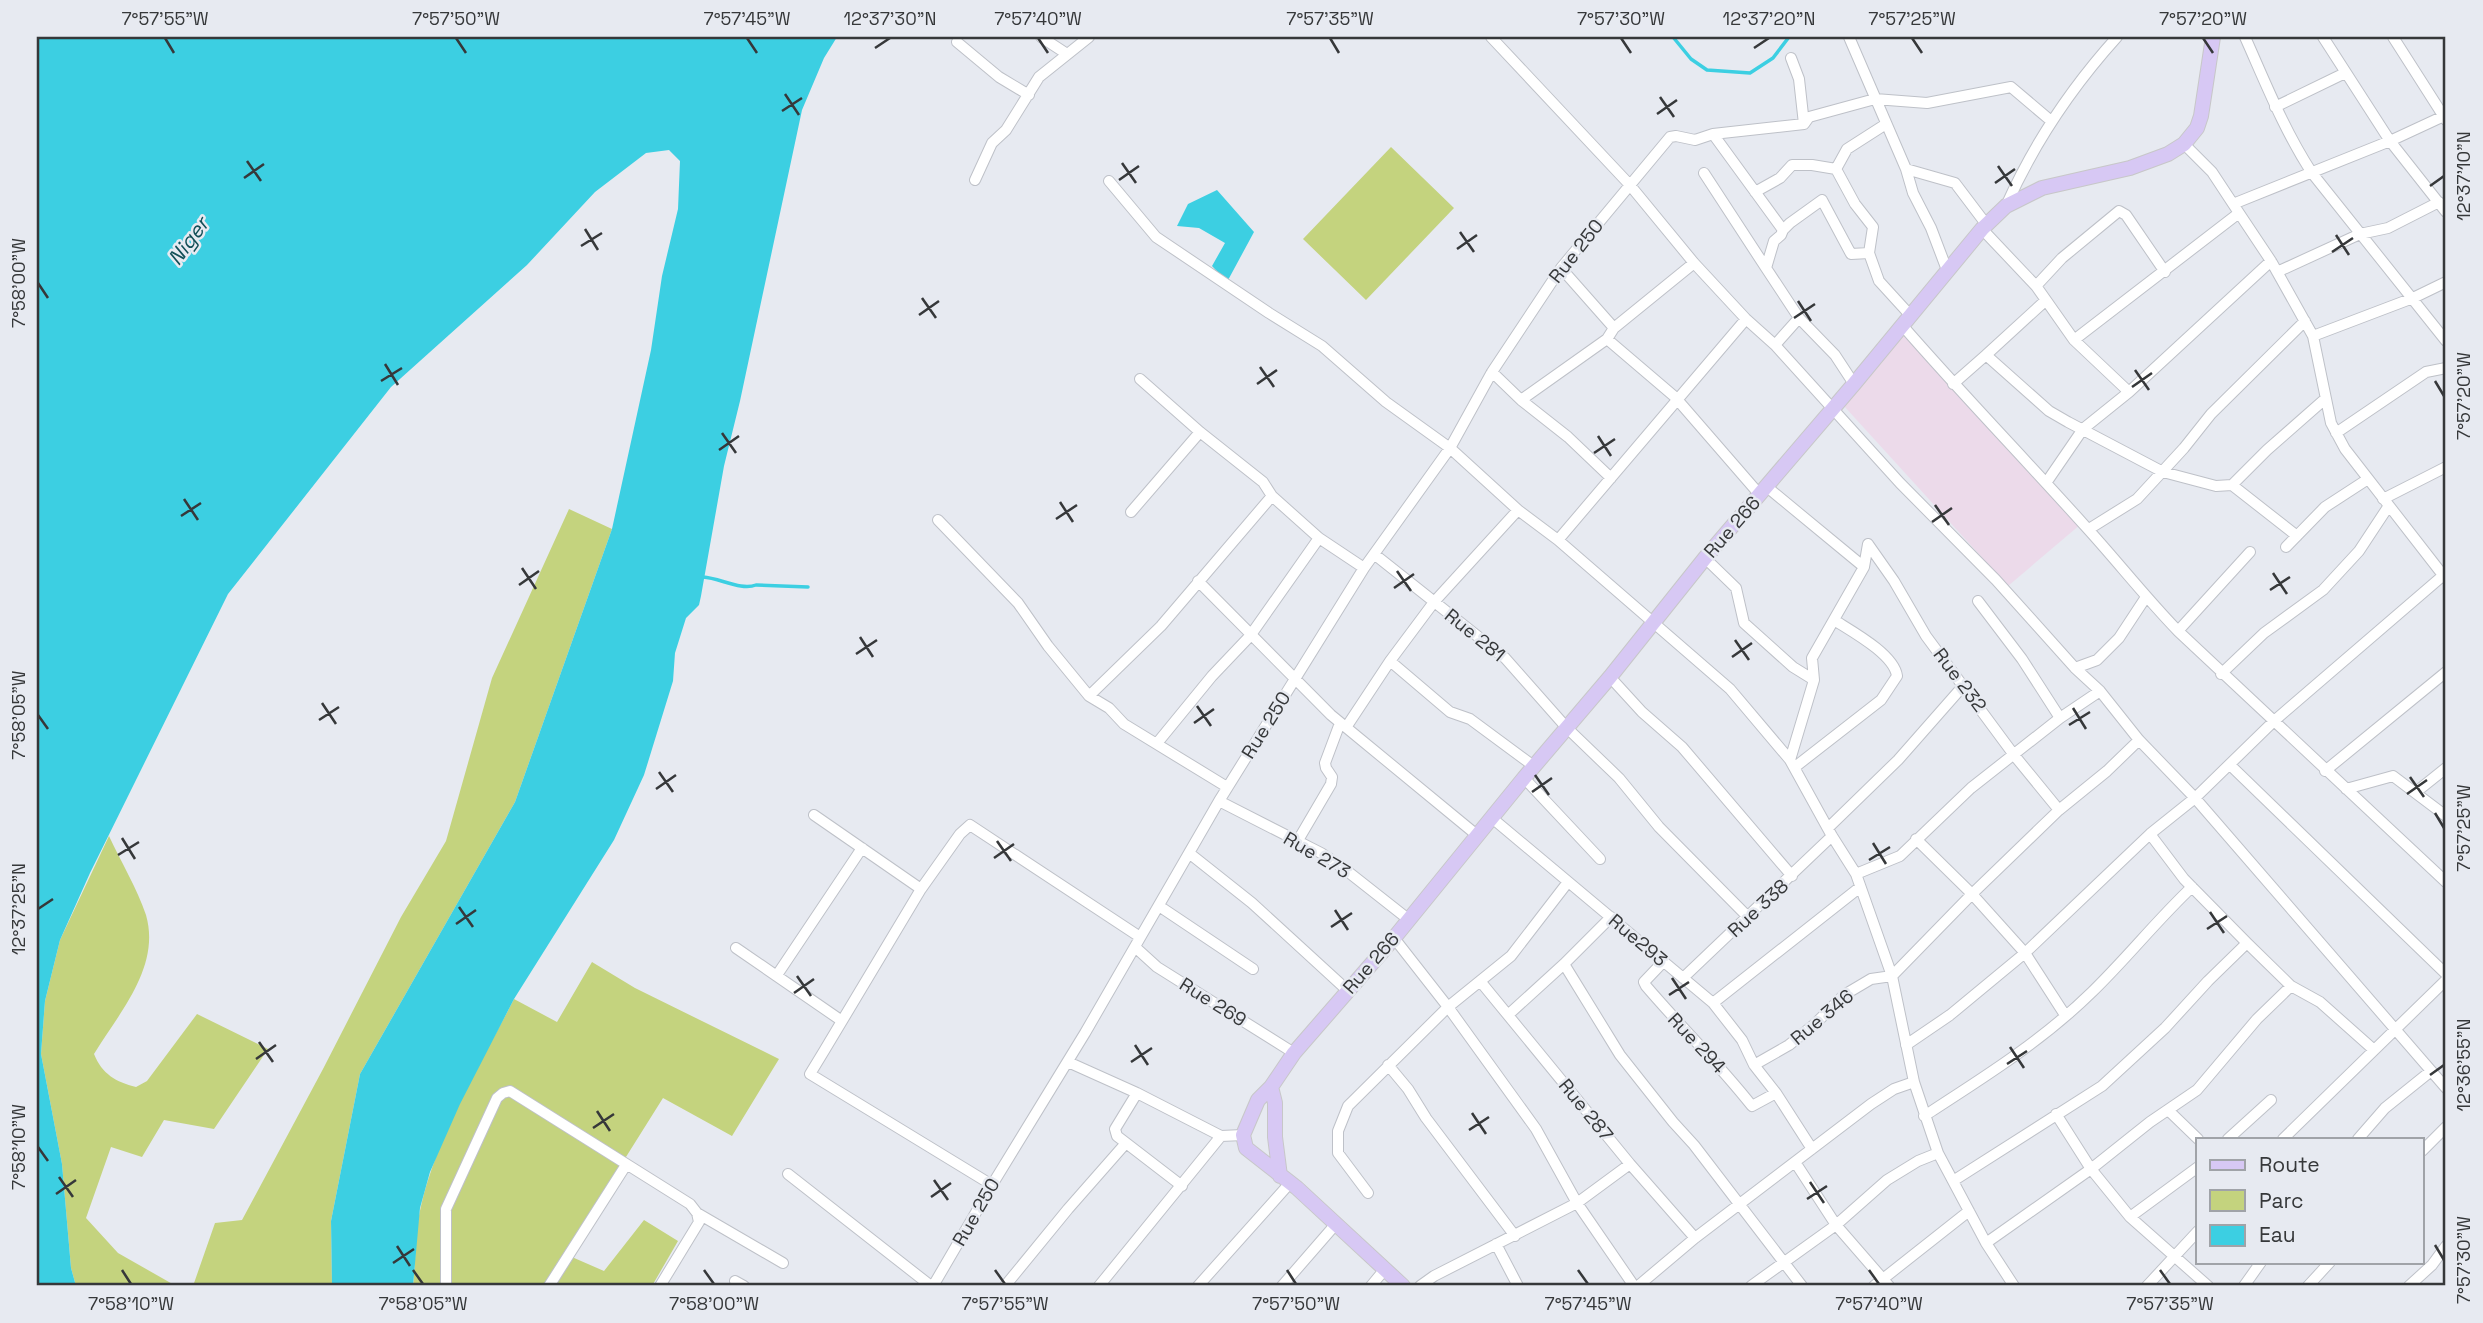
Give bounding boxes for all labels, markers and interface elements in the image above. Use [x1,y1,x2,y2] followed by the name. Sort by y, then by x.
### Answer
[121,7,209,30] text: 7°57'55"W
[412,7,500,30] text: 7°57'50"W
[704,7,791,30] text: 7°57'45"W
[844,7,936,30] text: 12°37'30"N
[994,7,1082,30] text: 7°57'40"W
[1286,7,1374,30] text: 7°57'35"W
[1577,7,1665,30] text: 7°57'30"W
[1723,7,1815,30] text: 12°37'20"N
[1868,7,1956,30] text: 7°57'25"W
[2159,7,2247,30] text: 7°57'20"W
[2452,131,2475,221] text: 12°37'10"N
[162,210,216,270] water label: Niger
[1543,214,1609,288] street label: Rue 250
[7,238,30,328] text: 7°58'00"W
[2452,352,2475,440] text: 7°57'20"W
[1698,491,1766,563] street label: Rue 266
[1440,603,1510,667] street label: Rue 281
[1928,643,1992,717] street label: Rue 232
[7,670,30,760] text: 7°58'05"W
[1236,687,1296,763] street label: Rue 250
[2452,784,2475,872] text: 7°57'25"W
[1279,826,1355,884] street label: Rue 273
[7,863,30,955] text: 12°37'25"N
[1722,873,1794,943] street label: Rue 338
[1603,908,1673,972] street label: Rue293
[1337,927,1405,999] street label: Rue 266
[1175,972,1251,1032] street label: Rue 269
[1785,983,1859,1051] street label: Rue 346
[1662,1007,1732,1079] street label: Rue 294
[2452,1019,2475,1111] text: 12°36'55"N
[1553,1074,1619,1147] street label: Rue 287
[7,1104,30,1190] text: 7°58'10"W
[2196,1138,2424,1264] legend
[2259,1151,2320,1178] text: Route
[946,1173,1006,1251] street label: Rue 250
[2259,1187,2304,1214] text: Parc
[2452,1216,2475,1304] text: 7°57'30"W
[2259,1221,2296,1248] text: Eau
[88,1292,174,1315] text: 7°58'10"W
[378,1292,468,1315] text: 7°58'05"W
[669,1292,759,1315] text: 7°58'00"W
[961,1292,1049,1315] text: 7°57'55"W
[1252,1292,1340,1315] text: 7°57'50"W
[1545,1292,1632,1315] text: 7°57'45"W
[1835,1292,1923,1315] text: 7°57'40"W
[2126,1292,2214,1315] text: 7°57'35"W

